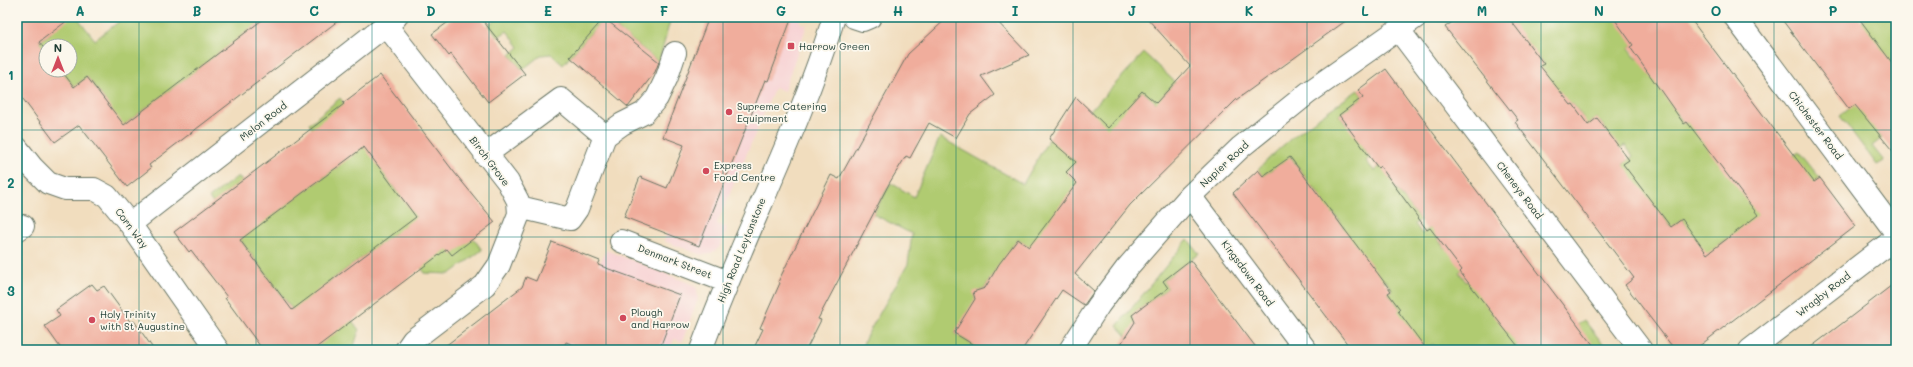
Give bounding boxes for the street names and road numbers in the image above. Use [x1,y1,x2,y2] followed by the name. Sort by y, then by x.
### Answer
[1786,88,1846,162] street label: Chichester Road
[237,98,289,144] street label: Melon Road
[467,133,513,189] street label: Birch Grove
[1196,138,1252,190] street label: Napier Road
[1494,158,1546,222] street label: Cheneys Road
[713,195,769,305] street label: High Road Leytonstone
[112,205,152,251] street label: Corn Way
[1219,237,1277,309] street label: Kingsdown Road
[636,240,714,282] street label: Denmark Street
[1793,268,1853,320] street label: Wragby Road

